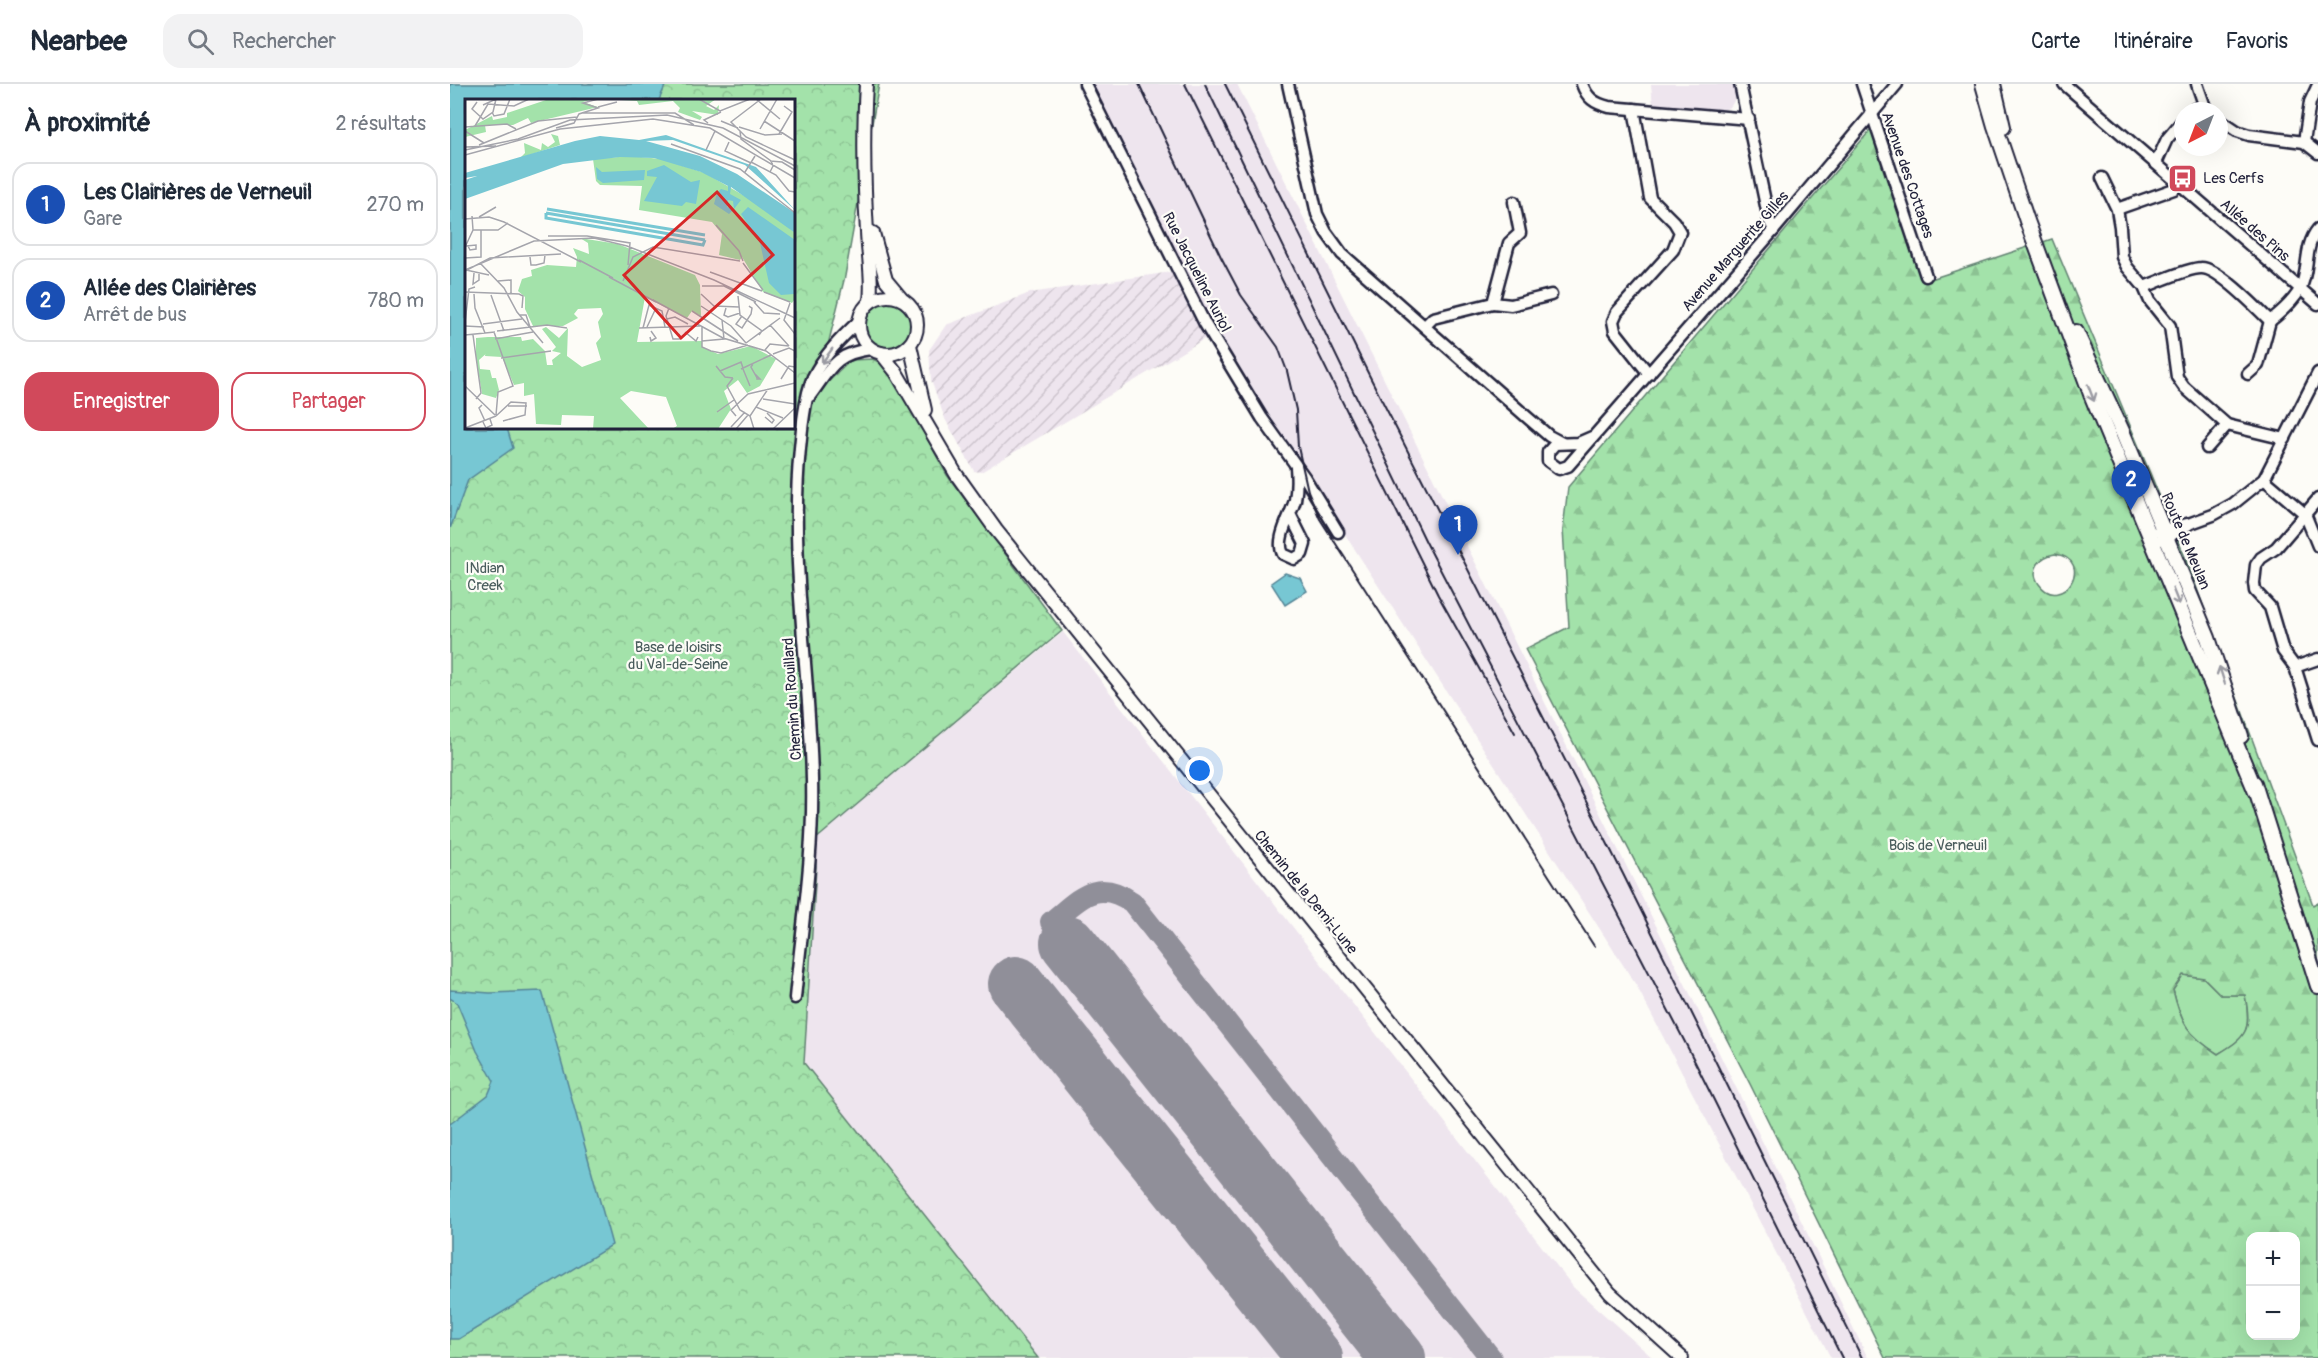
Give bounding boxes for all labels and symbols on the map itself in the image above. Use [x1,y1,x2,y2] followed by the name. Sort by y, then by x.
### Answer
[465,99,795,429] inset map
[2174,102,2228,156] north arrow
[1877,110,1938,241] street label: Avenue des Cottages
[2166,162,2198,194] bus stop icon: Les Cerfs
[2203,169,2264,188] place label: Les Cerfs
[1678,187,1793,316] street label: Avenue Marguerite Gilles
[2216,195,2294,266] street label: Allée des Pins
[1158,209,1235,335] street label: Rue Jacqueline Auriol
[820,347,833,363] one-way arrow
[2086,384,2097,402] one-way arrow
[2112,460,2150,510] pin: 2
[2157,490,2214,593] street label: Route de Meulan
[1438,506,1478,555] pin: 1
[465,559,505,595] park label: INdian Creek
[2171,587,2182,605] one-way arrow
[779,637,806,761] street label: Chemin du Rouillard
[628,638,729,674] park label: Base de loisirs du Val-de-Seine
[2216,666,2227,685] one-way arrow
[1185,756,1214,785] your location
[1250,826,1362,959] street label: Chemin de la Demi-Lune
[1889,836,1987,855] park label: Bois de Verneuil

